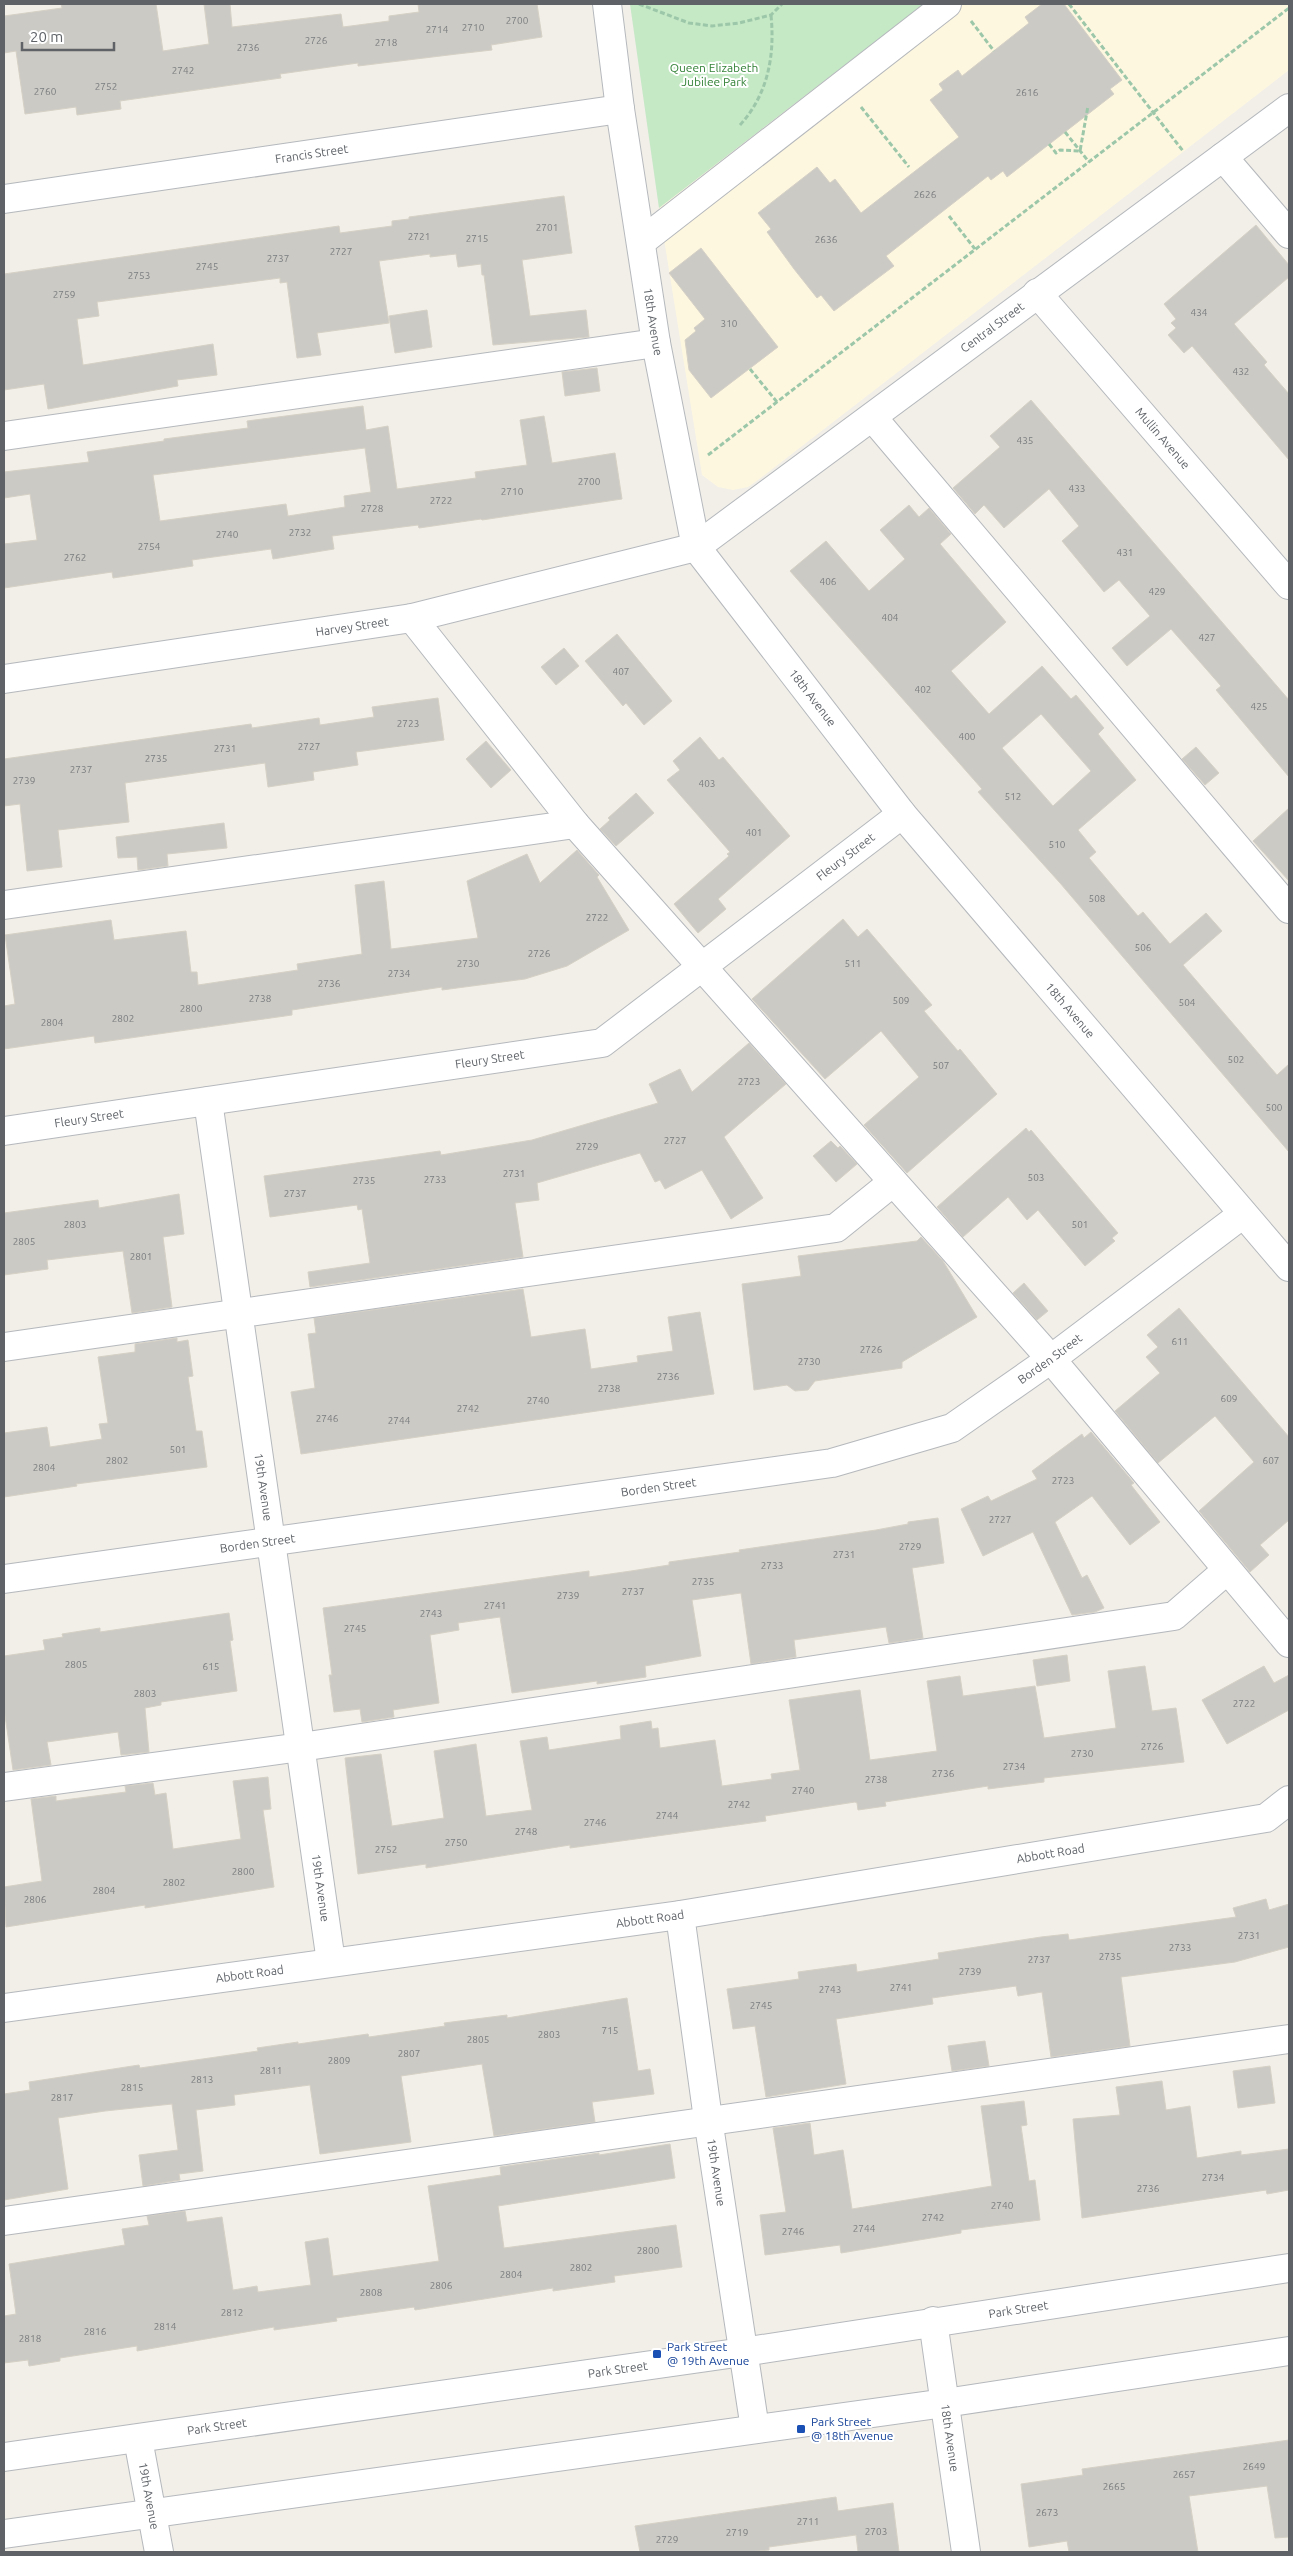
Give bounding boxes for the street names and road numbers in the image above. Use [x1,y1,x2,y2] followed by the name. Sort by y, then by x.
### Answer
[274,142,349,165] street label: Francis Street
[642,287,665,357] street label: 18th Avenue
[958,299,1027,355] street label: Central Street
[1133,405,1193,471] street label: Mullin Avenue
[315,615,390,638] street label: Harvey Street
[787,667,839,729] street label: 18th Avenue
[814,830,877,883] street label: Fleury Street
[1043,980,1097,1040] street label: 18th Avenue
[454,1047,525,1071] street label: Fleury Street
[54,1106,125,1129] street label: Fleury Street
[1015,1331,1085,1386] street label: Borden Street
[252,1452,275,1522] street label: 19th Avenue
[620,1475,697,1499] street label: Borden Street
[219,1531,296,1555] street label: Borden Street
[1016,1841,1085,1865] street label: Abbott Road
[310,1853,332,1923] street label: 19th Avenue
[615,1907,685,1930] street label: Abbott Road
[215,1963,285,1985] street label: Abbott Road
[705,2138,728,2207] street label: 19th Avenue
[988,2298,1049,2320] street label: Park Street
[587,2359,649,2380] street label: Park Street
[939,2403,961,2472] street label: 18th Avenue
[186,2416,248,2437] street label: Park Street
[136,2461,162,2531] street label: 19th Avenue

